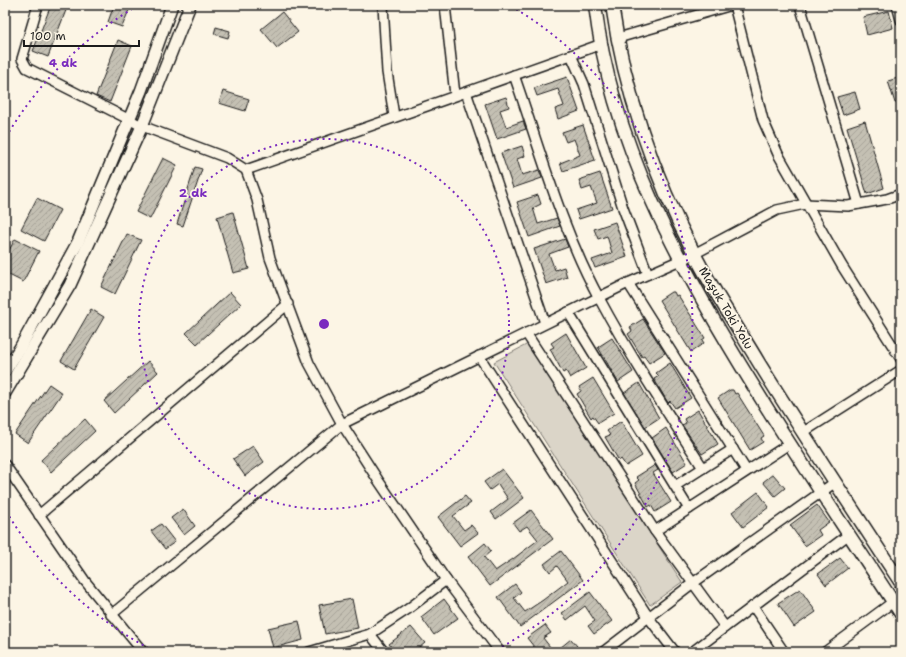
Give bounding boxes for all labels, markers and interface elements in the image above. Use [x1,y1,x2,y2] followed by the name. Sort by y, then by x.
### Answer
[24,22,139,48] scale bar
[30,28,66,44] text: 100 m
[49,55,77,71] text: 4 dk
[179,185,207,201] text: 2 dk
[695,264,757,352] street label: Maşuk Toki Yolu
[317,317,331,331] centre of rings

